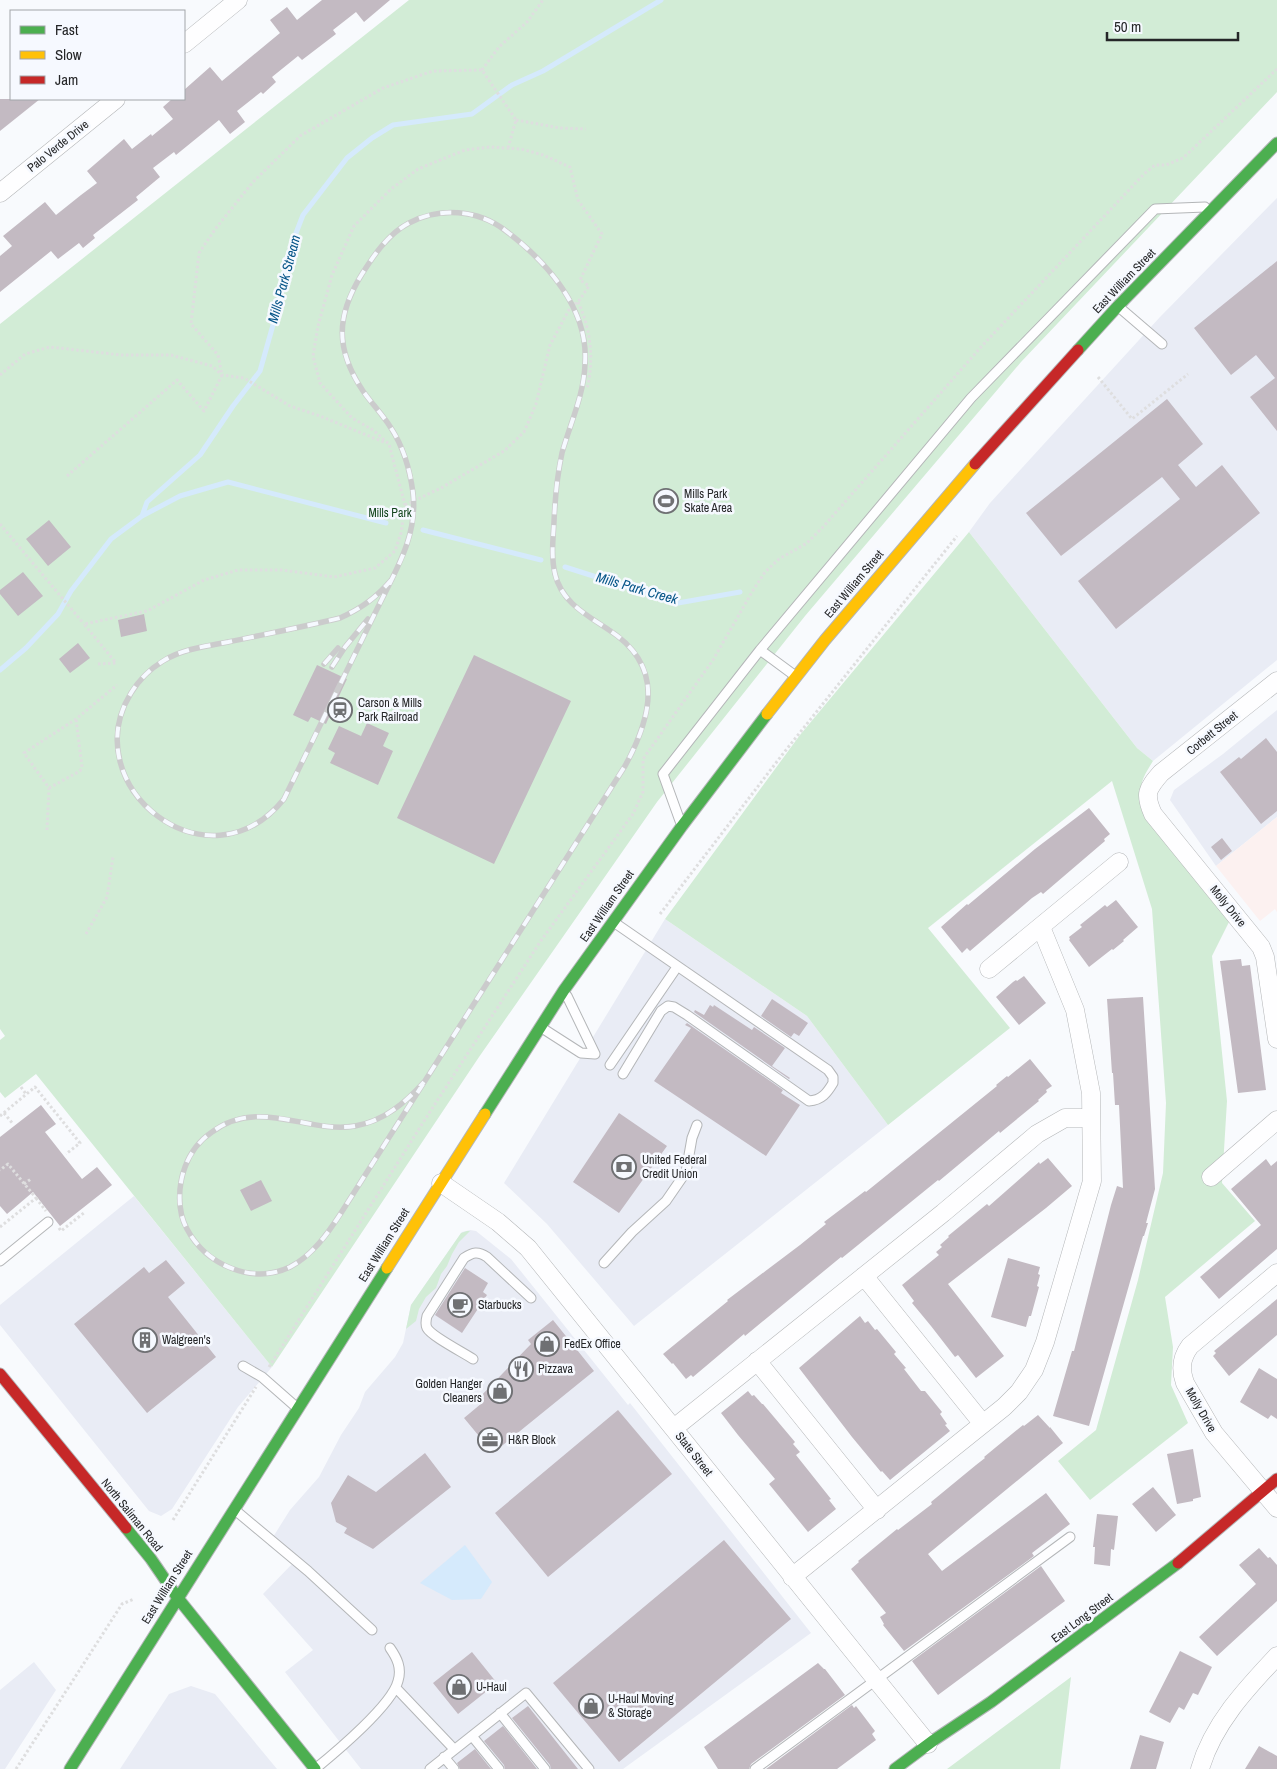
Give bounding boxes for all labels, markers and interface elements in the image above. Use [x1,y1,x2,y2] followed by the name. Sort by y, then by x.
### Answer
[10,10,185,100] legend
[1107,10,1238,42] scale bar
[1114,16,1141,37] text: 50 m
[55,19,79,40] text: Fast
[55,44,82,65] text: Slow
[55,69,78,90] text: Jam
[24,116,92,176] street label: Palo Verde Drive
[264,233,304,325] water label: Mills Park Stream
[1089,245,1159,317] street label: East William Street
[684,486,733,516] place label: Mills Park Skate Area
[653,488,679,514] sports icon: Mills Park Skate Area
[368,505,412,521] park label: Mills Park
[821,546,887,621] street label: East William Street
[594,568,681,609] water label: Mills Park Creek
[358,695,422,725] place label: Carson & Mills Park Railroad
[327,697,353,723] station icon: Carson & Mills Park Railroad
[1183,707,1241,758] street label: Corbett Street
[576,867,638,945] street label: East William Street
[1206,882,1250,930] street label: Molly Drive
[642,1152,707,1182] place label: United Federal Credit Union
[611,1154,637,1180] bank icon: United Federal Credit Union
[355,1205,413,1285] street label: East William Street
[447,1292,473,1318] cafe icon: Starbucks
[478,1297,522,1313] place label: Starbucks
[132,1327,158,1353] building icon: Walgreen's
[534,1331,560,1357] shop icon: FedEx Office
[162,1332,211,1348] place label: Walgreen's
[564,1336,621,1352] place label: FedEx Office
[508,1356,534,1382] restaurant icon: Pizzava
[538,1361,574,1377] place label: Pizzava
[415,1376,483,1406] place label: Golden Hanger Cleaners
[487,1378,513,1404] shop icon: Golden Hanger Cleaners
[1182,1385,1220,1435] street label: Molly Drive
[477,1427,503,1453] office icon: H&R Block
[672,1429,716,1480] street label: State Street
[508,1432,556,1448] place label: H&R Block
[98,1475,166,1555] street label: North Saliman Road
[138,1547,196,1627] street label: East William Street
[1048,1589,1116,1646] street label: East Long Street
[446,1674,472,1700] shop icon: U-Haul
[476,1679,507,1695] place label: U-Haul
[608,1691,674,1721] place label: U-Haul Moving & Storage
[578,1693,604,1719] shop icon: U-Haul Moving & Storage

